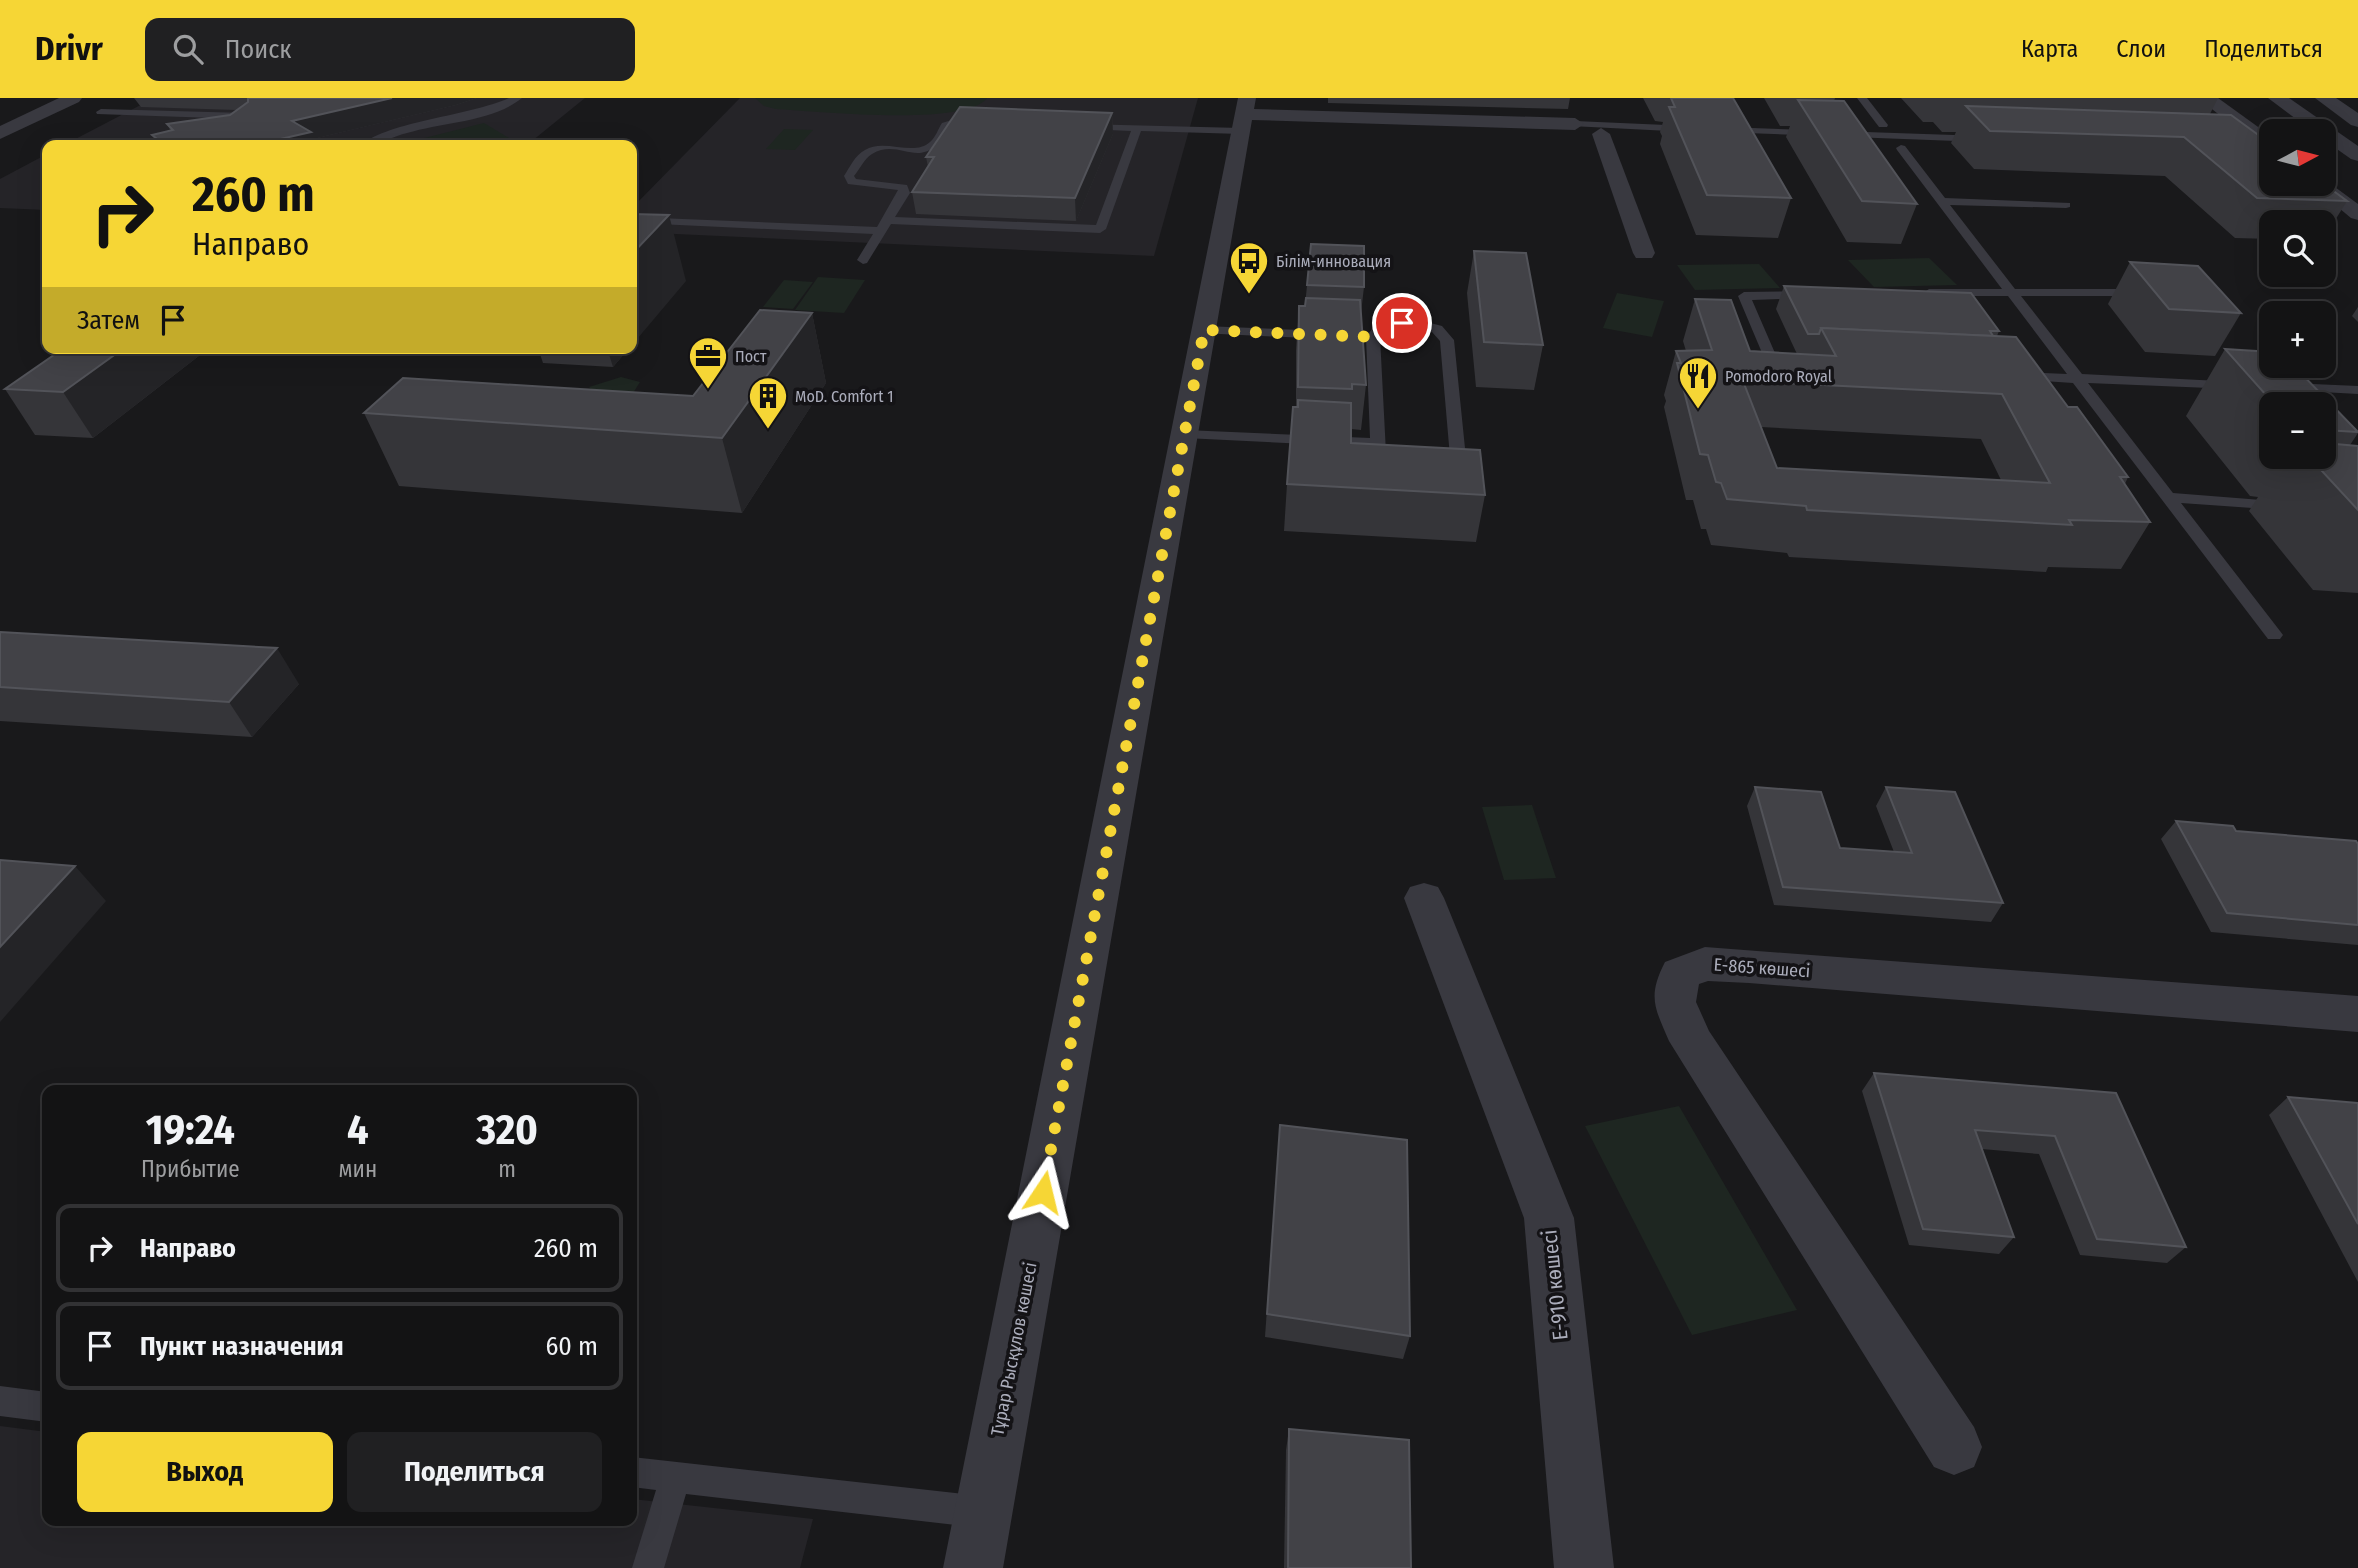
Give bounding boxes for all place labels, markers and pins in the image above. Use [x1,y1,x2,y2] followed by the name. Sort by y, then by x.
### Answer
[1228,240,1270,295] bus stop icon: Білім-инновация
[1276,252,1391,271] place label: Білім-инновация
[1372,293,1432,353] pin
[687,335,729,390] office icon: Пост
[735,347,767,366] place label: Пост
[1677,355,1719,410] restaurant icon: Pomodoro Royal
[1725,367,1832,386] place label: Pomodoro Royal
[747,375,789,430] building icon: МoD. Comfort 1
[795,387,893,406] place label: МoD. Comfort 1

